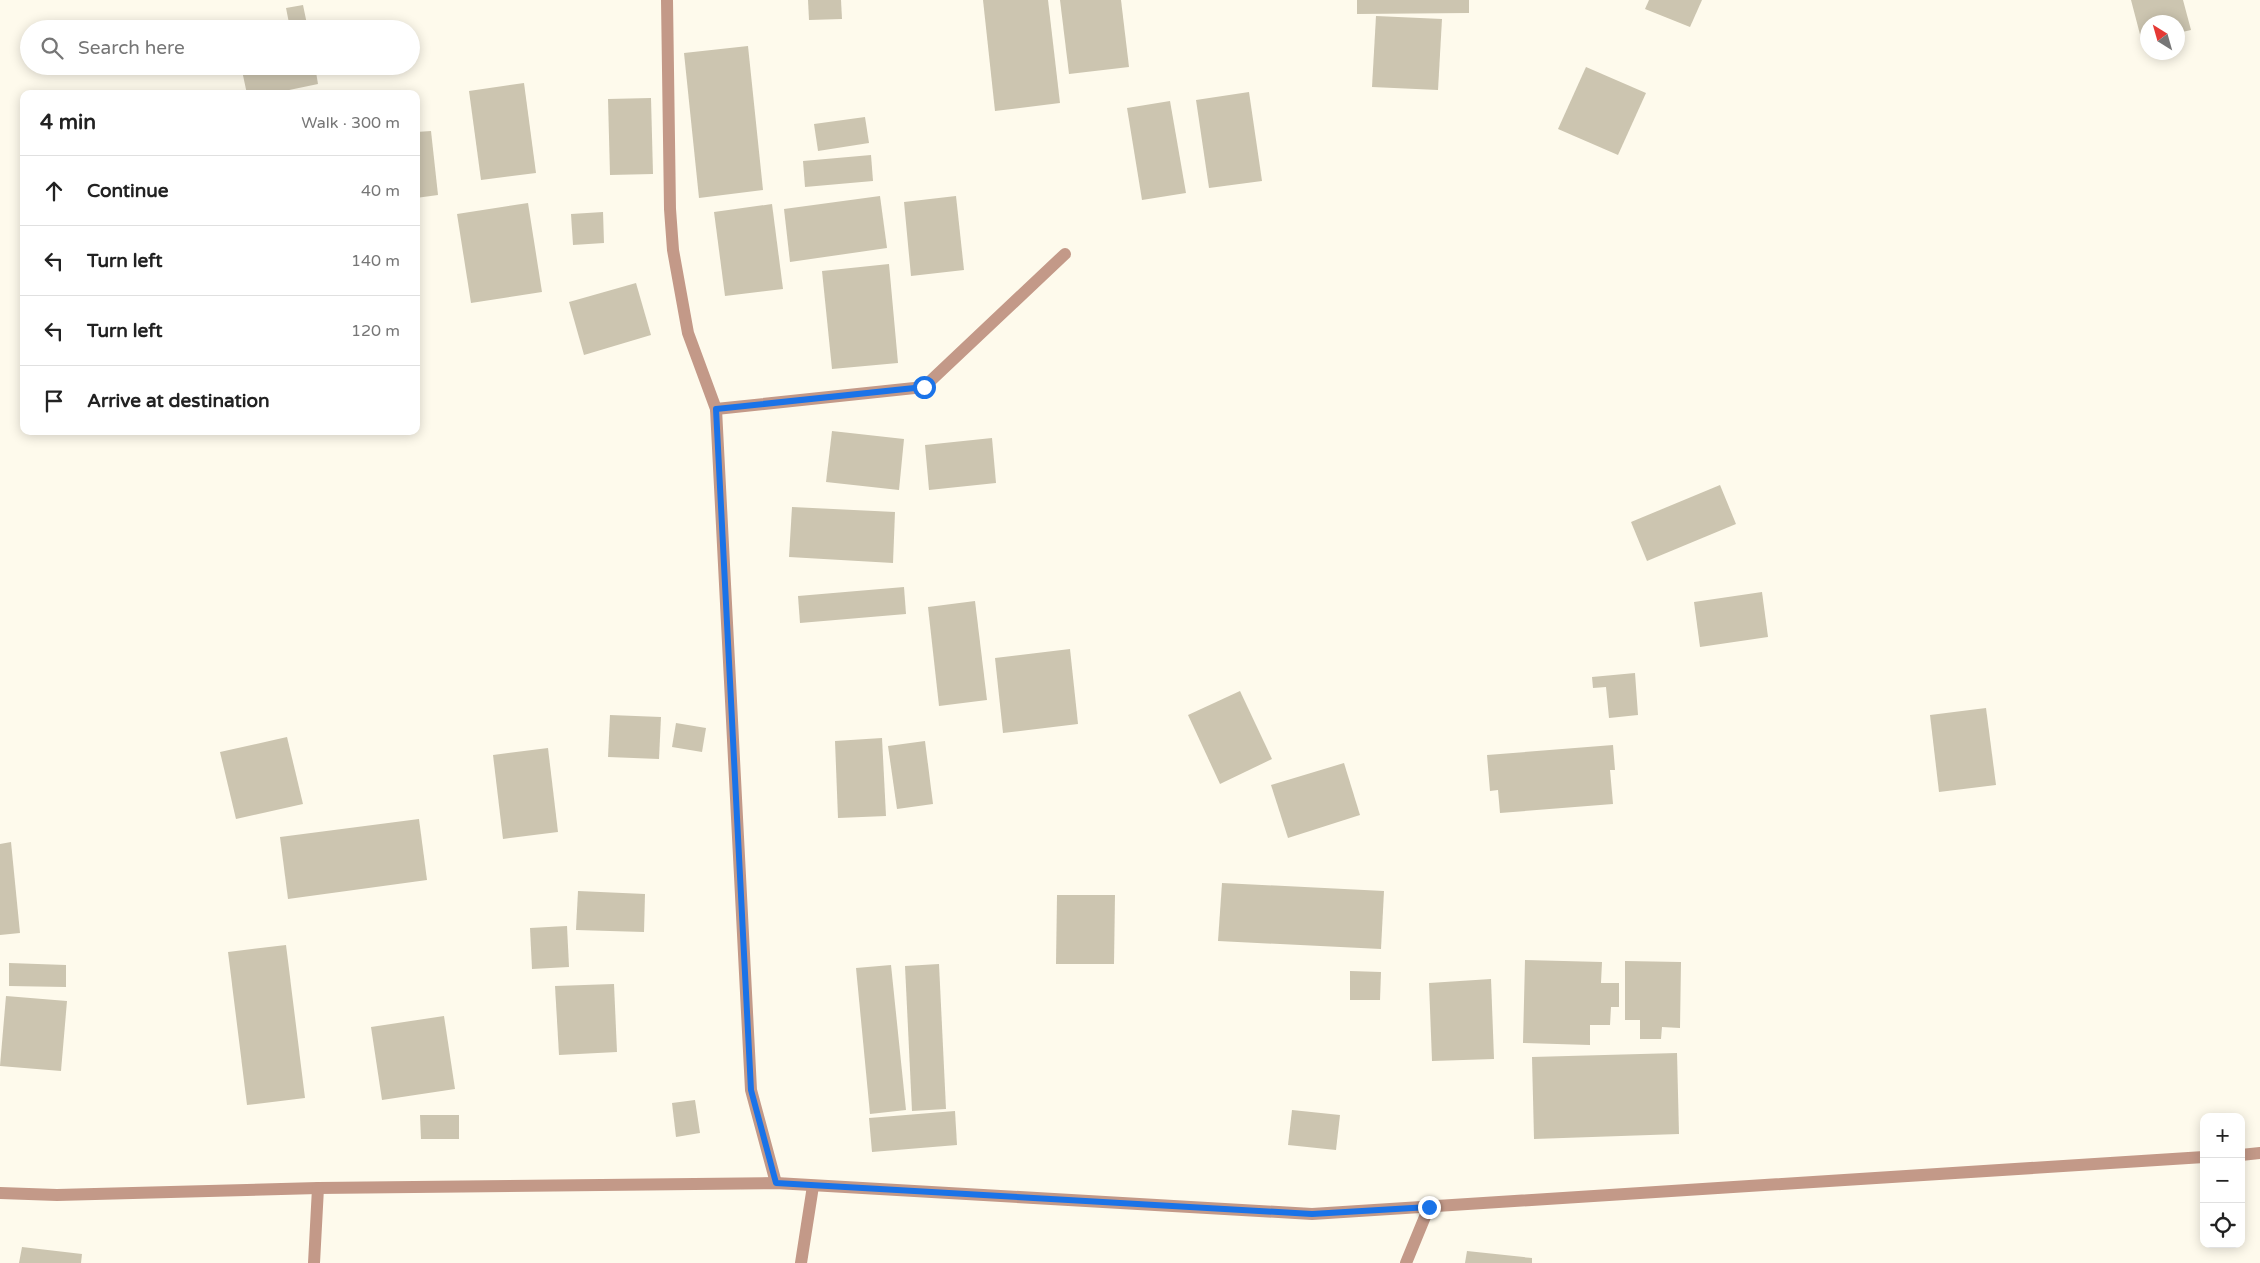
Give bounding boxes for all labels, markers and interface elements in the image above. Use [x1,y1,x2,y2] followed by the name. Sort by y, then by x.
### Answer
[2140,15,2185,60] north arrow
[20,20,420,75] search box
[38,34,66,62] icon: search
[78,37,185,59] text: Search here
[40,110,96,135] text: 4 min
[301,113,400,133] text: Walk · 300 m
[40,177,68,205] icon: ahead
[87,180,169,202] text: Continue
[361,181,400,201] text: 40 m
[40,247,68,275] icon: left
[87,250,163,272] text: Turn left
[351,251,400,271] text: 140 m
[40,317,68,345] icon: left
[87,320,163,342] text: Turn left
[351,321,400,341] text: 120 m
[913,376,936,399] route start
[40,387,68,415] icon: arrive
[87,390,270,412] text: Arrive at destination
[2200,1113,2245,1248] map controls
[2200,1113,2245,1158] button: +
[2200,1158,2245,1203] button: −
[1418,1196,1441,1219] route end
[2200,1203,2245,1248] button: locate

